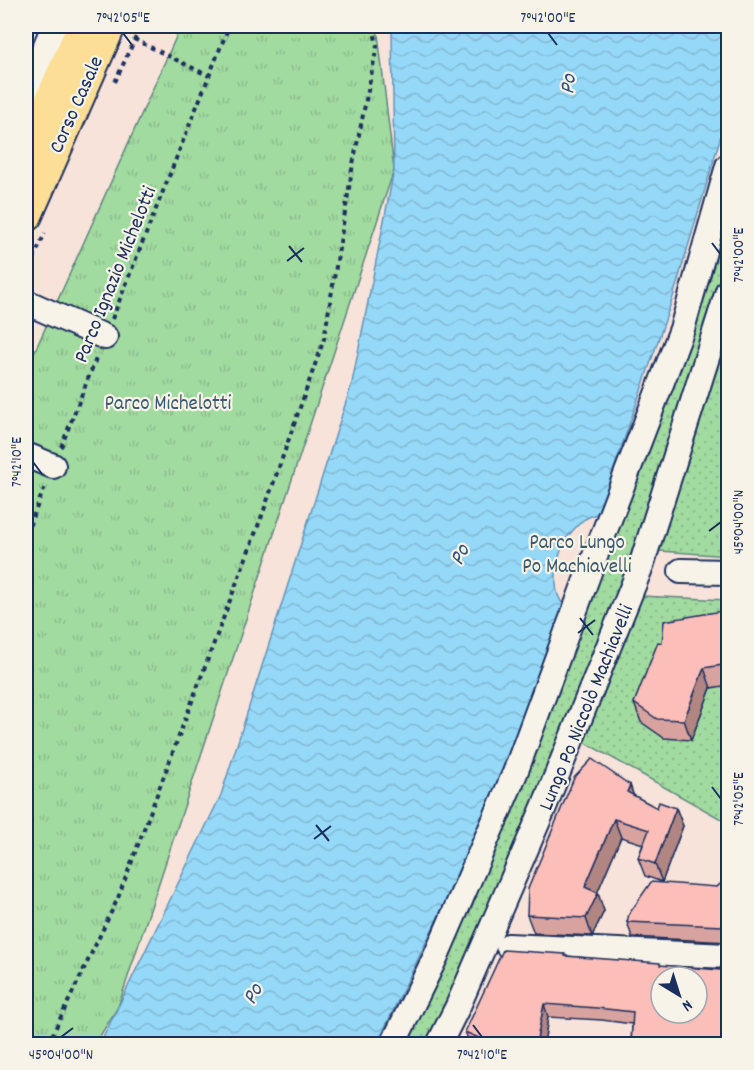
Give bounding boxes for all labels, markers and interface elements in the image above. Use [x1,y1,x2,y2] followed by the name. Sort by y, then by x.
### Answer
[96,8,150,30] text: 7°42'05"E
[521,8,576,30] text: 7°42'00"E
[43,52,113,159] street label: Corso Casale
[553,72,586,96] water label: Po
[68,182,166,368] street label: Parco Ignazio Michelotti
[729,227,751,282] text: 7°42'00"E
[105,390,232,420] park label: Parco Michelotti
[7,437,29,487] text: 7°42'10"E
[729,490,751,554] text: 45°04'00"N
[522,529,632,583] park label: Parco Lungo Po Machiavelli
[443,539,480,571] water label: Po
[533,601,643,816] street label: Lungo Po Niccolò Machiavelli
[729,772,751,826] text: 7°42'05"E
[649,965,709,1025] north arrow
[236,977,273,1011] water label: Po
[676,993,697,1016] text: N
[29,1045,93,1067] text: 45°04'00"N
[457,1045,507,1067] text: 7°42'10"E

